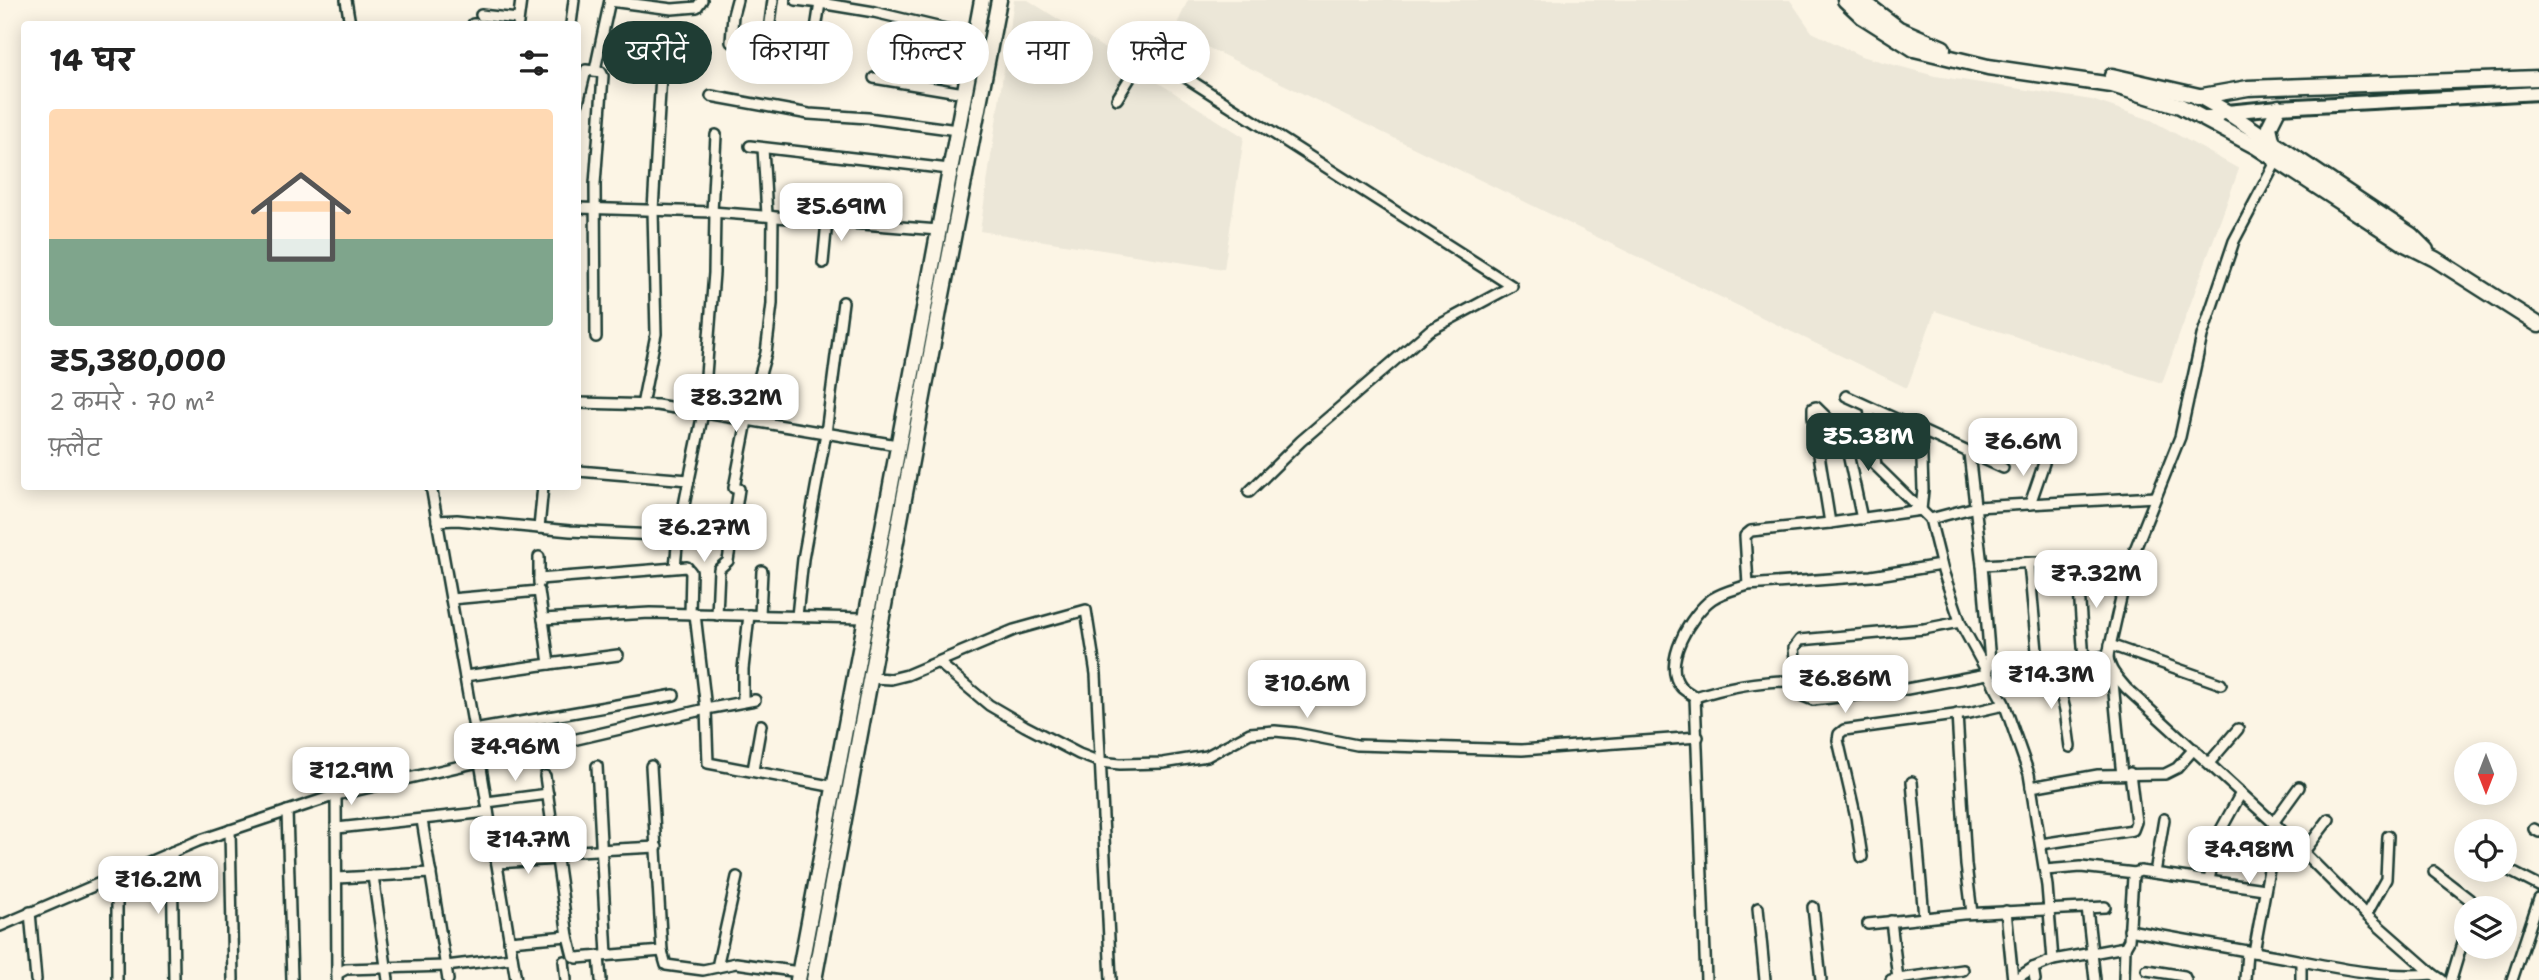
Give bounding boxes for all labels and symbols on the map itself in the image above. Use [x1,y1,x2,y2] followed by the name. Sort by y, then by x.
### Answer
[784,184,898,243] pin: ₹5.69M
[679,374,793,434] pin: ₹8.32M
[1811,414,1925,473] pin: ₹5.38M
[1974,419,2072,478] pin: ₹6.6M
[647,504,761,564] pin: ₹6.27M
[2039,550,2153,610] pin: ₹7.32M
[1994,652,2108,711] pin: ₹14.3M
[1788,656,1902,715] pin: ₹6.86M
[1250,660,1364,720] pin: ₹10.6M
[458,724,572,783] pin: ₹4.96M
[2454,742,2516,805] north arrow
[294,748,408,807] pin: ₹12.9M
[471,816,585,876] pin: ₹14.7M
[2192,826,2306,886] pin: ₹4.98M
[101,856,215,916] pin: ₹16.2M

